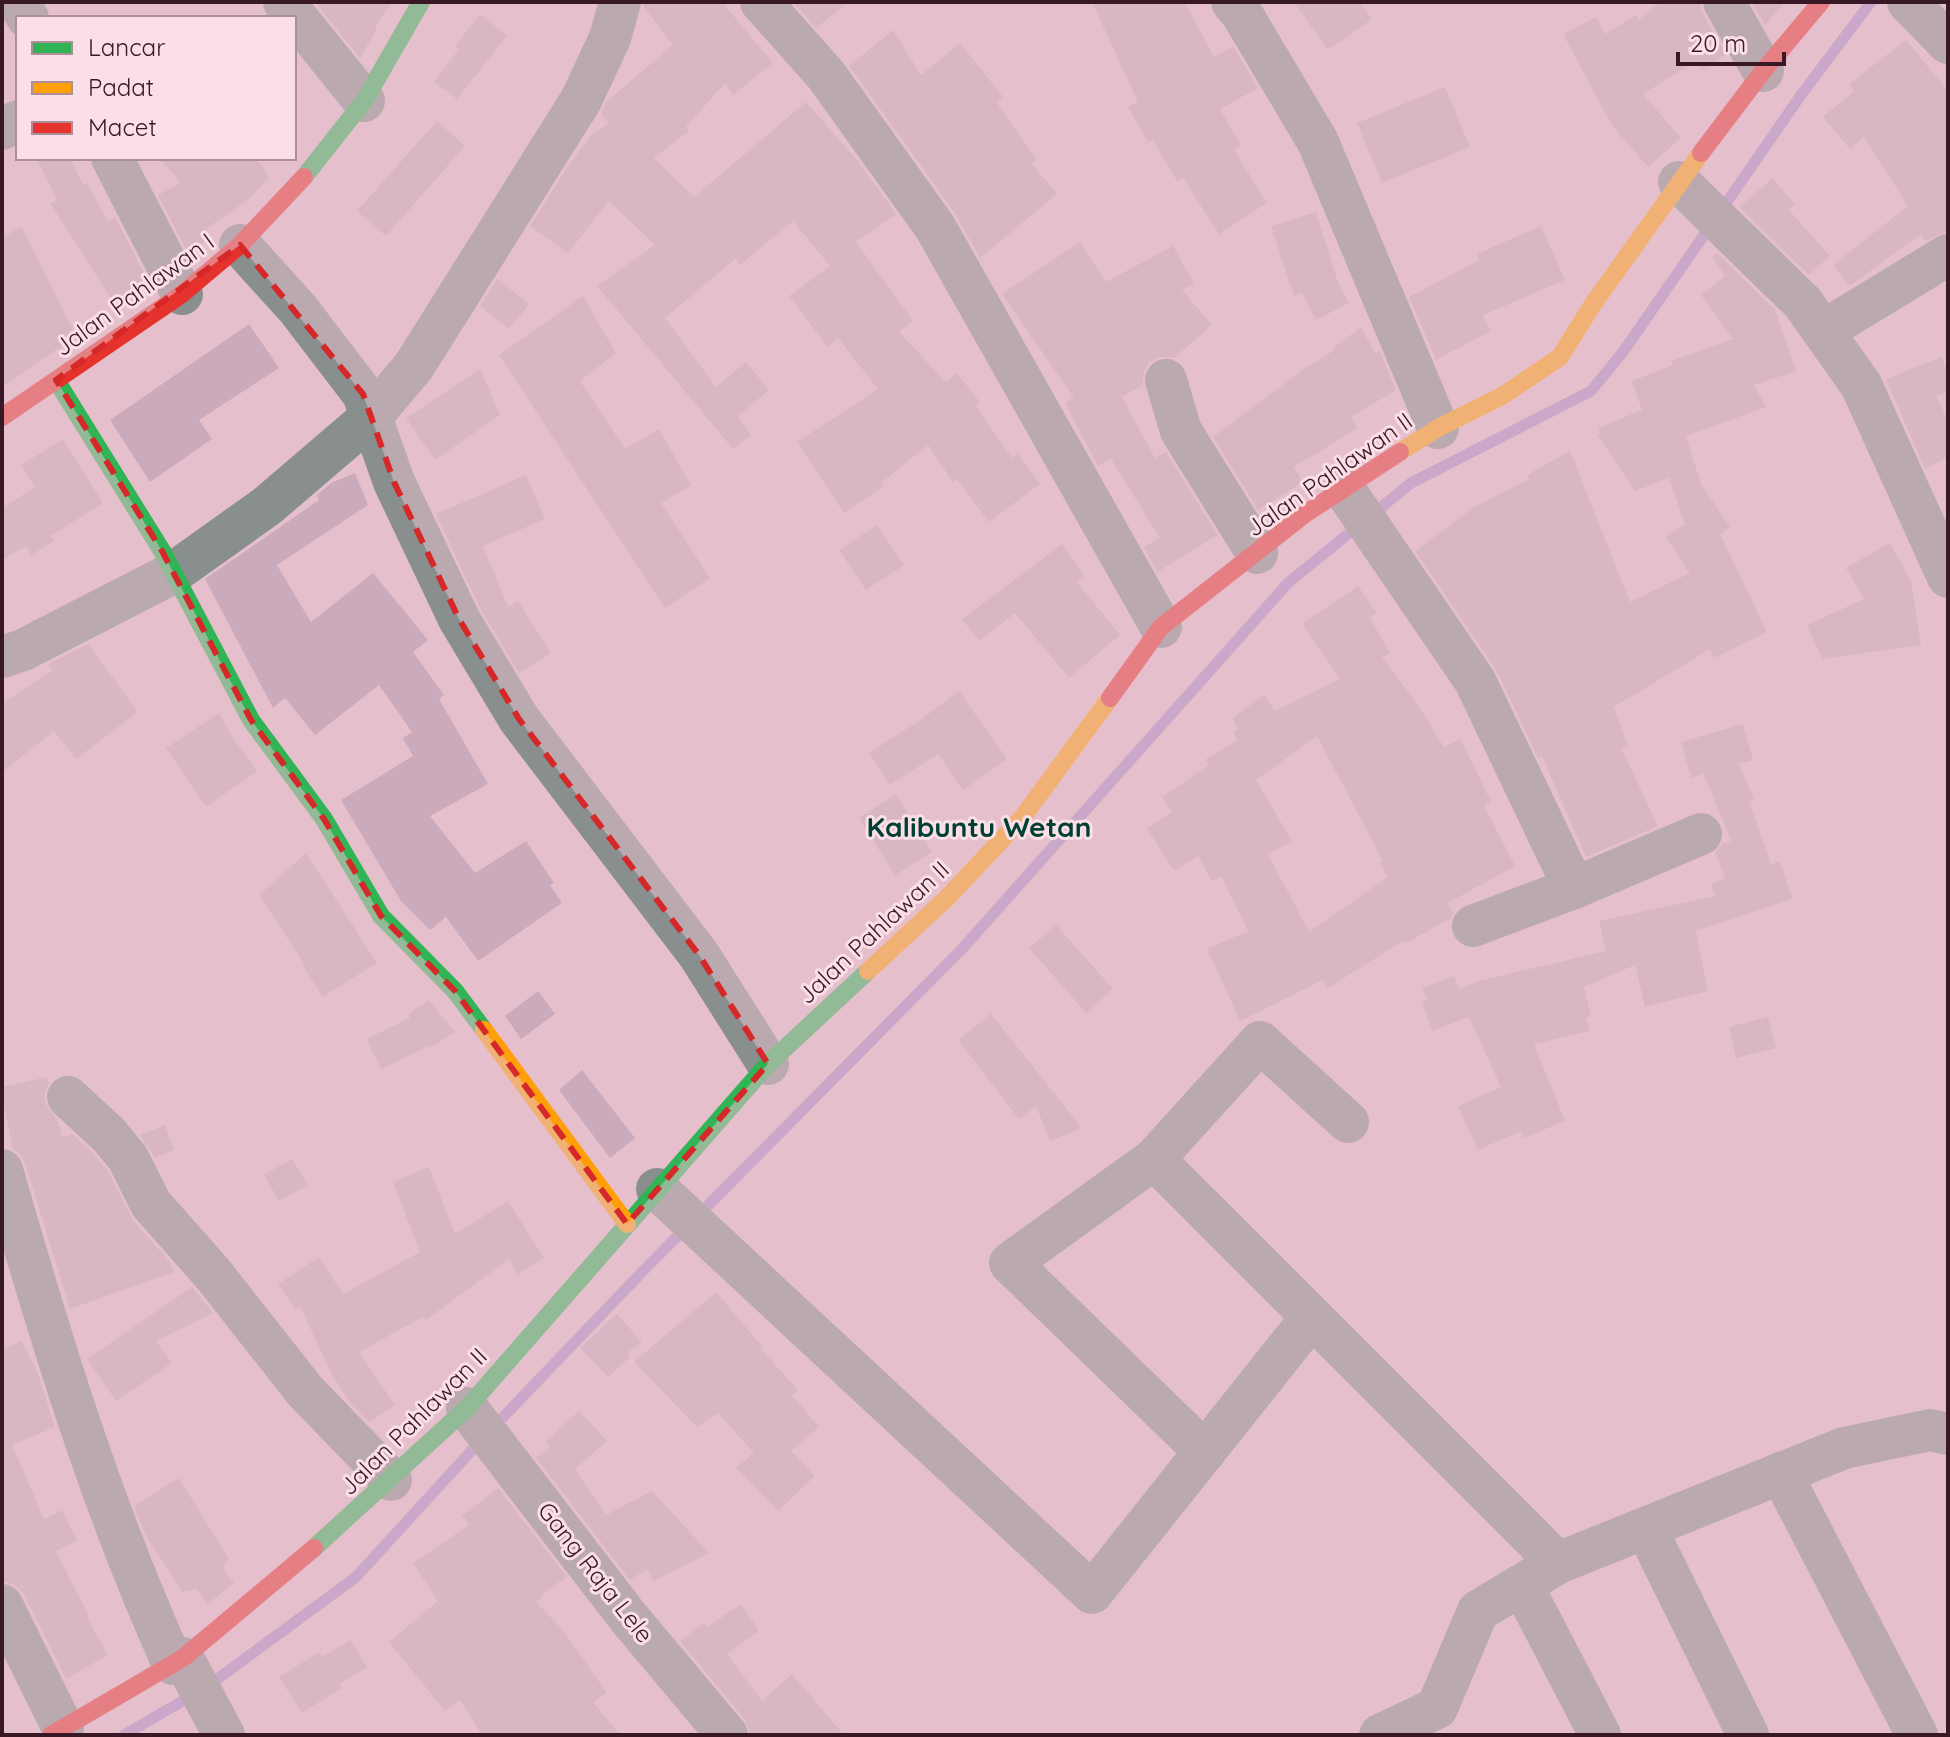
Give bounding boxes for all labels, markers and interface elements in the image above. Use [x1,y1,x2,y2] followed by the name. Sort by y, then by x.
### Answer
[16,16,296,160] legend
[1678,16,1784,66] scale bar
[1690,28,1746,58] text: 20 m
[88,32,165,62] text: Lancar
[88,72,154,102] text: Padat
[88,112,157,142] text: Macet
[48,226,220,362] street label: Jalan Pahlawan I
[1240,405,1418,543] street label: Jalan Pahlawan II
[867,809,1091,844] district label: Kalibuntu Wetan
[791,854,955,1010] street label: Jalan Pahlawan II
[333,1341,493,1501] street label: Jalan Pahlawan II
[532,1496,660,1648] street label: Gang Raja Lele

